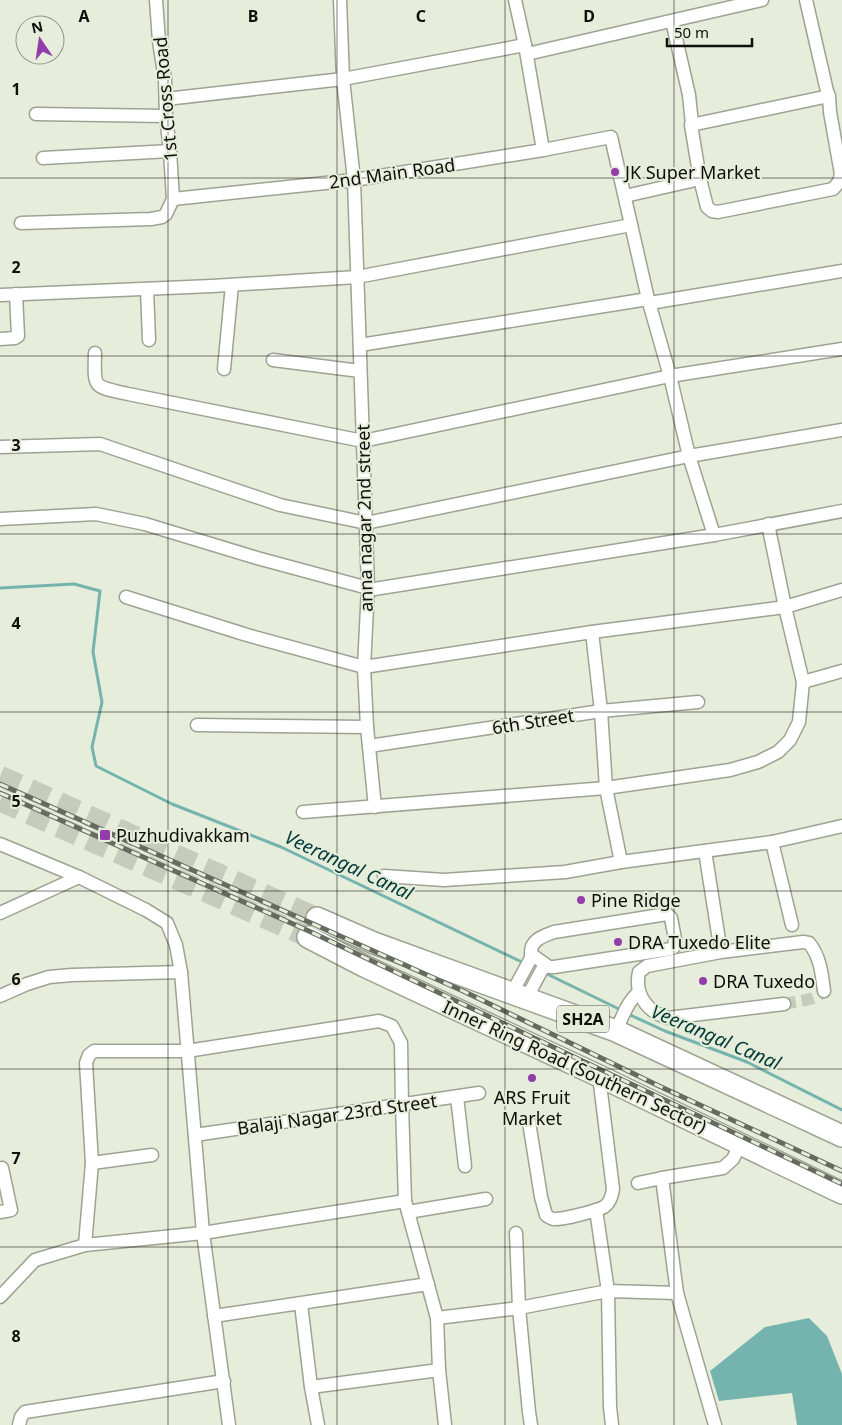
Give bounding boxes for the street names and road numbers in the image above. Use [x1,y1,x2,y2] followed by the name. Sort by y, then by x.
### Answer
[148,36,182,162] street label: 1st Cross Road
[327,152,457,194] street label: 2nd Main Road
[350,423,378,612] street label: anna nagar 2nd street
[490,703,576,739] street label: 6th Street
[439,994,711,1138] street label: Inner Ring Road (Southern Sector)
[557,1006,609,1032] road number: SH2A
[236,1088,439,1140] street label: Balaji Nagar 23rd Street

